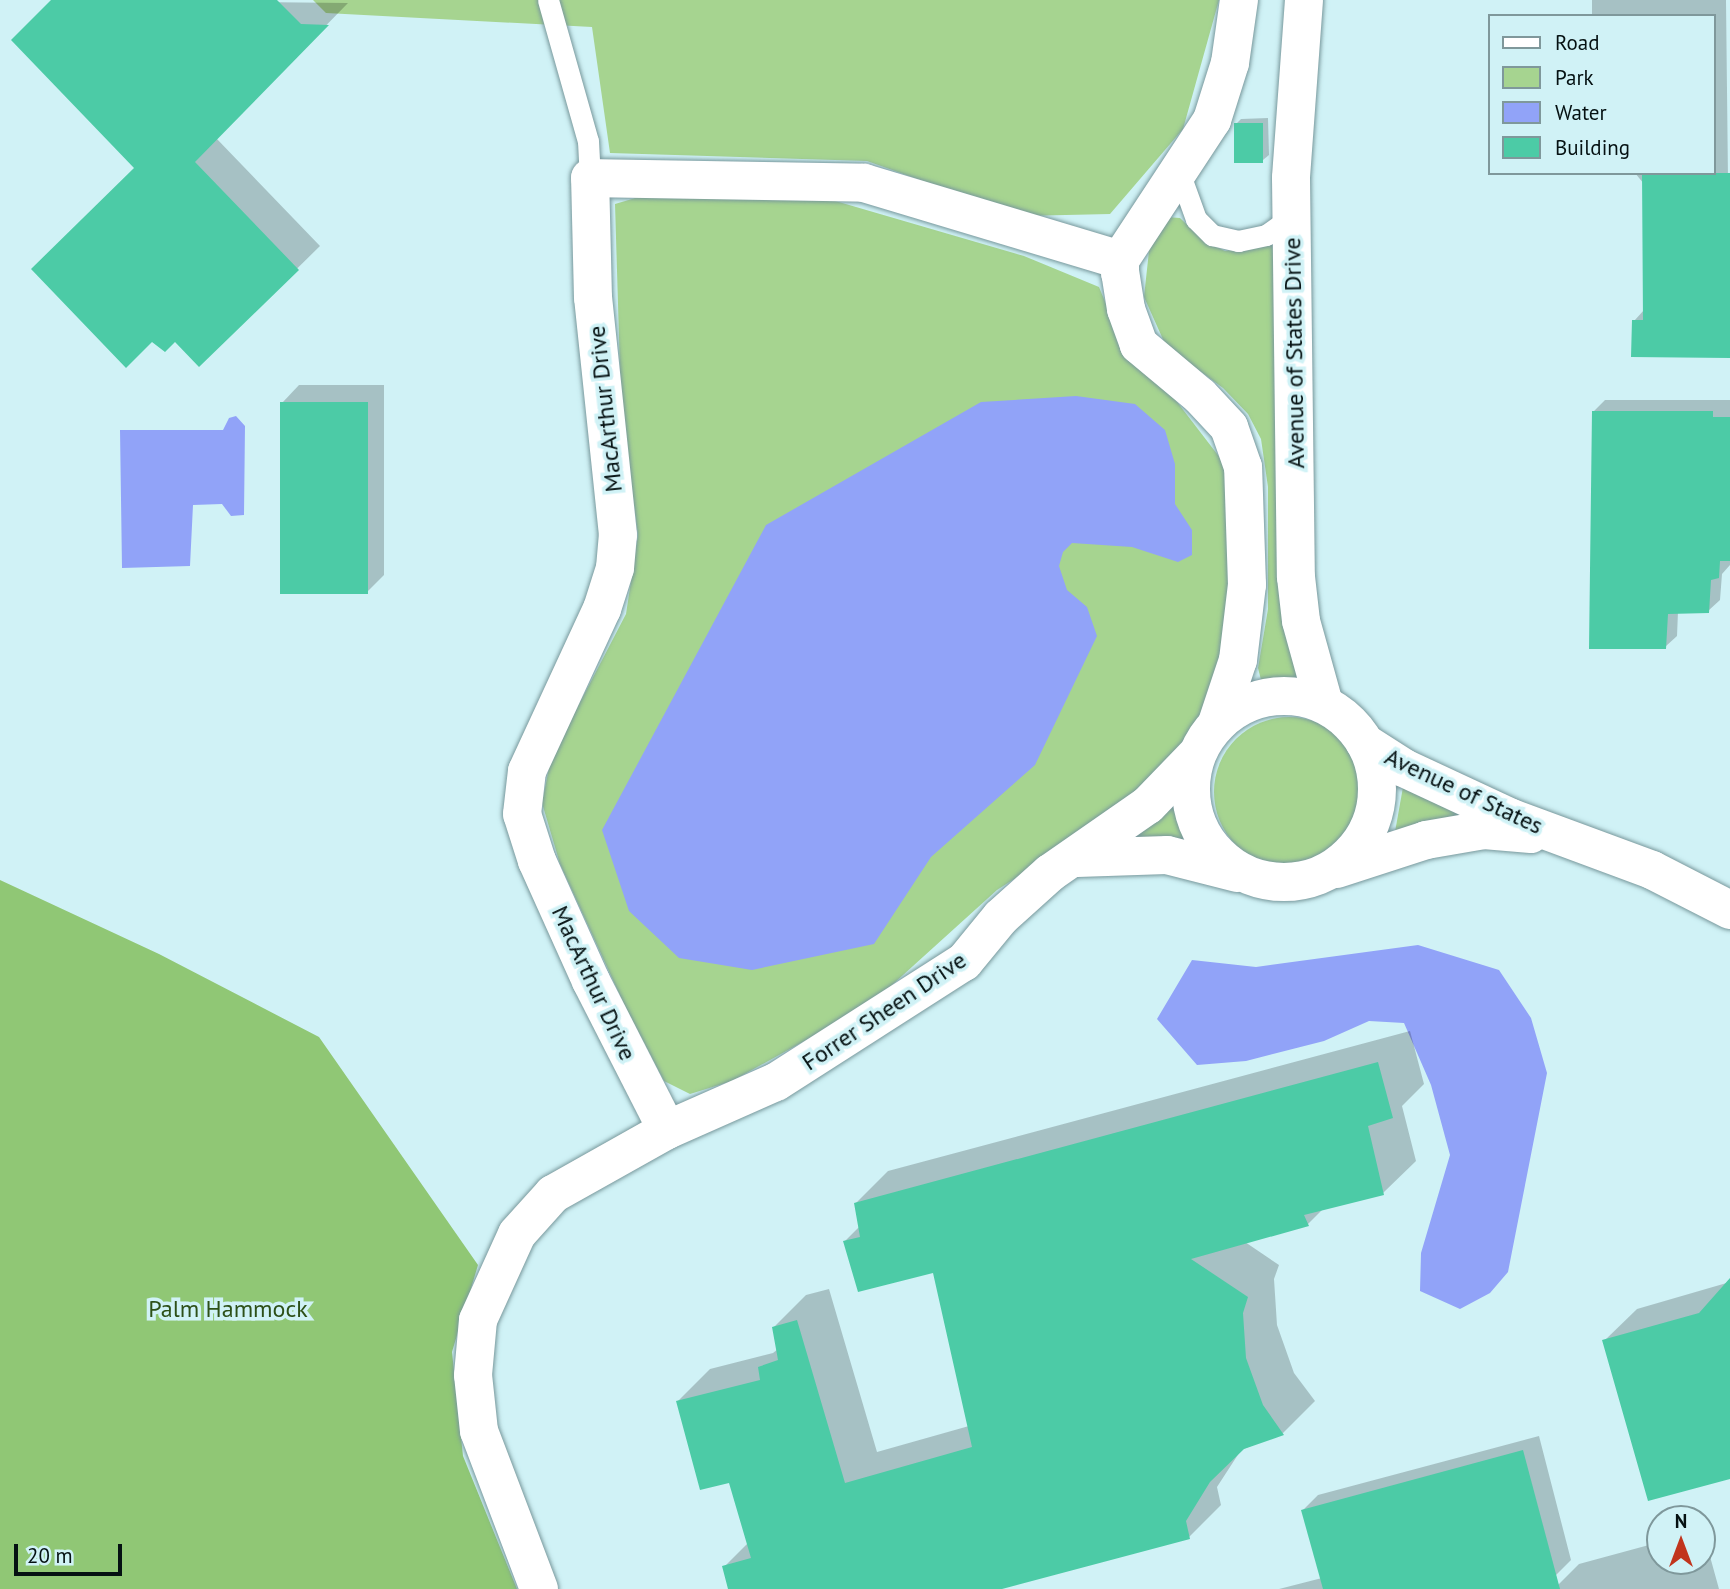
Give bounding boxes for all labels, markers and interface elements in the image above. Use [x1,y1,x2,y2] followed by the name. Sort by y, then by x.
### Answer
[1488,14,1716,175] legend
[1555,29,1599,56] text: Road
[1555,64,1594,91] text: Park
[1555,99,1607,126] text: Water
[1555,134,1630,161] text: Building
[1278,237,1310,469] street label: Avenue of States Drive
[582,324,628,494] street label: MacArthur Drive
[1380,742,1548,840] street label: Avenue of States
[546,901,642,1065] street label: MacArthur Drive
[796,945,972,1077] street label: Forrer Sheen Drive
[148,1295,308,1323] park label: Palm Hammock
[1646,1505,1716,1575] north arrow
[1675,1509,1687,1533] text: N
[18,1530,126,1574] scale bar
[27,1542,73,1569] text: 20 m

